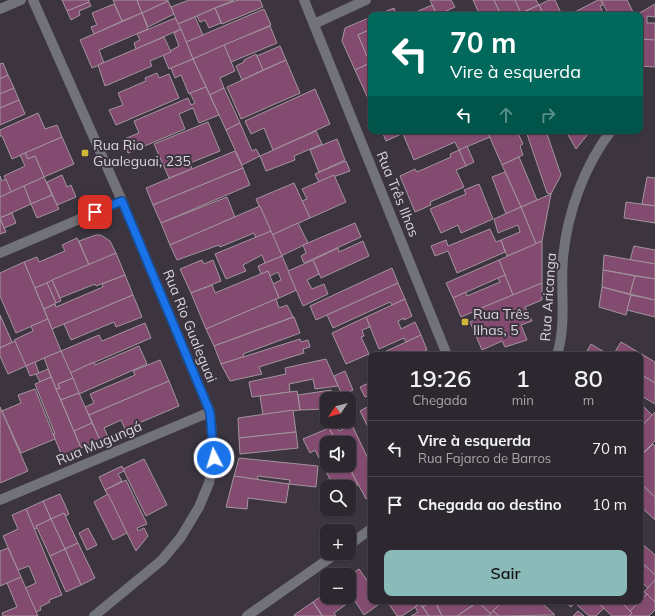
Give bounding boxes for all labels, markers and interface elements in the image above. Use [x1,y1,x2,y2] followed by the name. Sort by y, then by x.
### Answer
[450,25,516,60] text: 70 m
[384,28,436,80] icon: left
[450,60,581,83] text: Vire à esquerda
[453,104,475,126] icon: left
[495,104,517,126] icon: ahead
[537,104,559,126] icon: right
[93,136,191,170] place label: Rua Rio Gualeguai, 235
[80,148,90,158] marker: Rua Rio Gualeguai, 235
[373,148,423,240] street label: Rua Três Ilhas
[78,195,112,229] pin
[84,201,106,223] icon: arrive
[536,252,560,342] street label: Rua Aricanga
[159,267,221,385] street label: Rua Rio Gualeguai
[473,305,530,339] place label: Rua Três Ilhas, 5
[460,317,470,327] marker: Rua Três Ilhas, 5
[408,363,471,393] text: 19:26
[516,363,530,393] text: 1
[574,363,603,393] text: 80
[320,392,356,428] north arrow
[320,392,356,604] map controls
[412,392,467,408] text: Chegada
[512,392,534,408] text: min
[583,392,594,408] text: m
[53,417,145,469] street label: Rua Mugungá
[418,431,531,450] text: Vire à esquerda
[320,436,356,472] button: sound
[193,437,235,479] position arrow
[384,438,406,460] icon: left
[592,439,627,458] text: 70 m
[418,450,551,466] text: Rua Fajarco de Barros
[320,480,356,516] button: search
[384,494,406,516] icon: arrive
[418,495,562,514] text: Chegada ao destino
[592,495,627,514] text: 10 m
[320,524,356,560] button: +
[384,550,627,596] button: Sair
[320,568,356,604] button: −

